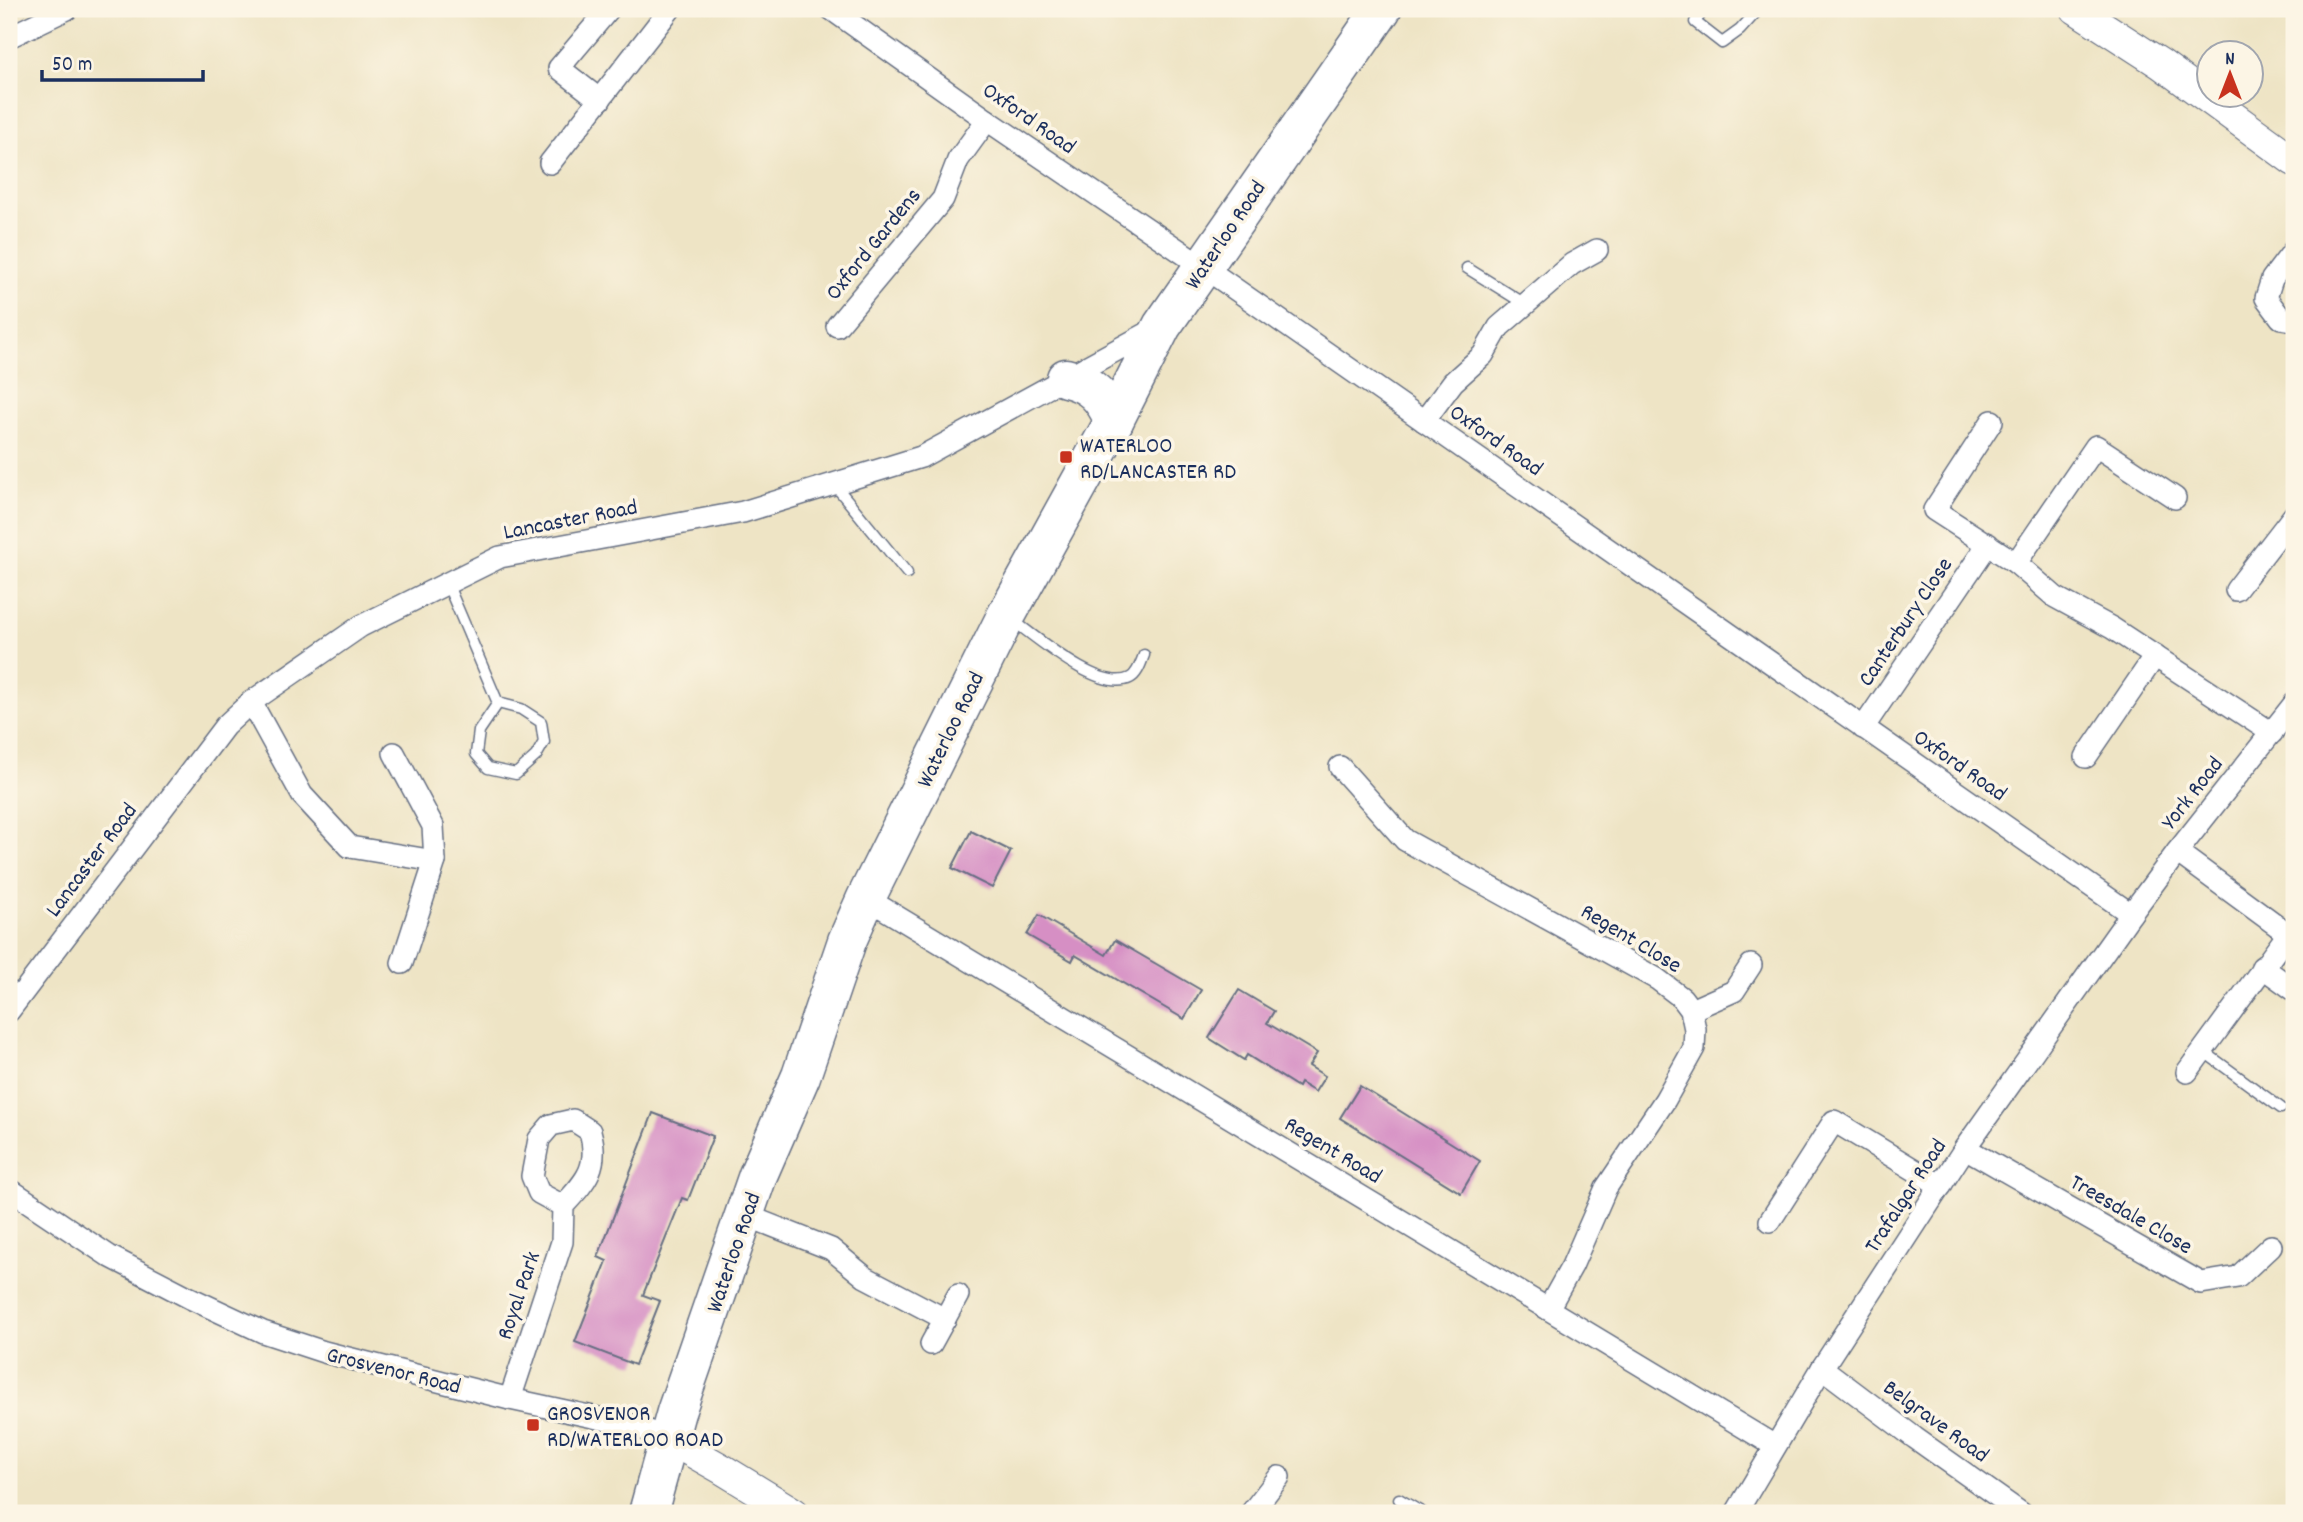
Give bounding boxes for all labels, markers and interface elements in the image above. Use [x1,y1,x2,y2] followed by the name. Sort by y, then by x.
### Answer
[42,38,203,82] scale bar
[2194,38,2264,108] north arrow
[2225,47,2235,74] text: N
[52,51,92,81] text: 50 m
[974,75,1082,164] street label: Oxford Road
[1178,175,1276,297] street label: Waterloo Road
[819,182,931,309] street label: Oxford Gardens
[1441,397,1549,486] street label: Oxford Road
[1080,431,1236,490] place label: WATERLOO RD/LANCASTER RD
[1058,449,1074,465] marker: WATERLOO RD/LANCASTER RD
[501,492,641,551] street label: Lancaster Road
[1851,552,1962,694] street label: Canterbury Close
[910,667,994,794] street label: Waterloo Road
[1905,722,2013,811] street label: Oxford Road
[2155,751,2233,838] street label: York Road
[39,797,147,925] street label: Lancaster Road
[1573,897,1687,983] street label: Regent Close
[1277,1110,1387,1194] street label: Regent Road
[1858,1133,1956,1261] street label: Trafalgar Road
[2063,1167,2198,1265] street label: Treesdale Close
[699,1189,771,1318] street label: Waterloo Road
[490,1248,551,1345] street label: Royal Park
[322,1340,464,1405] street label: Grosvenor Road
[1875,1373,1995,1473] street label: Belgrave Road
[547,1399,723,1458] place label: GROSVENOR RD/WATERLOO ROAD
[525,1417,541,1433] marker: GROSVENOR RD/WATERLOO ROAD

